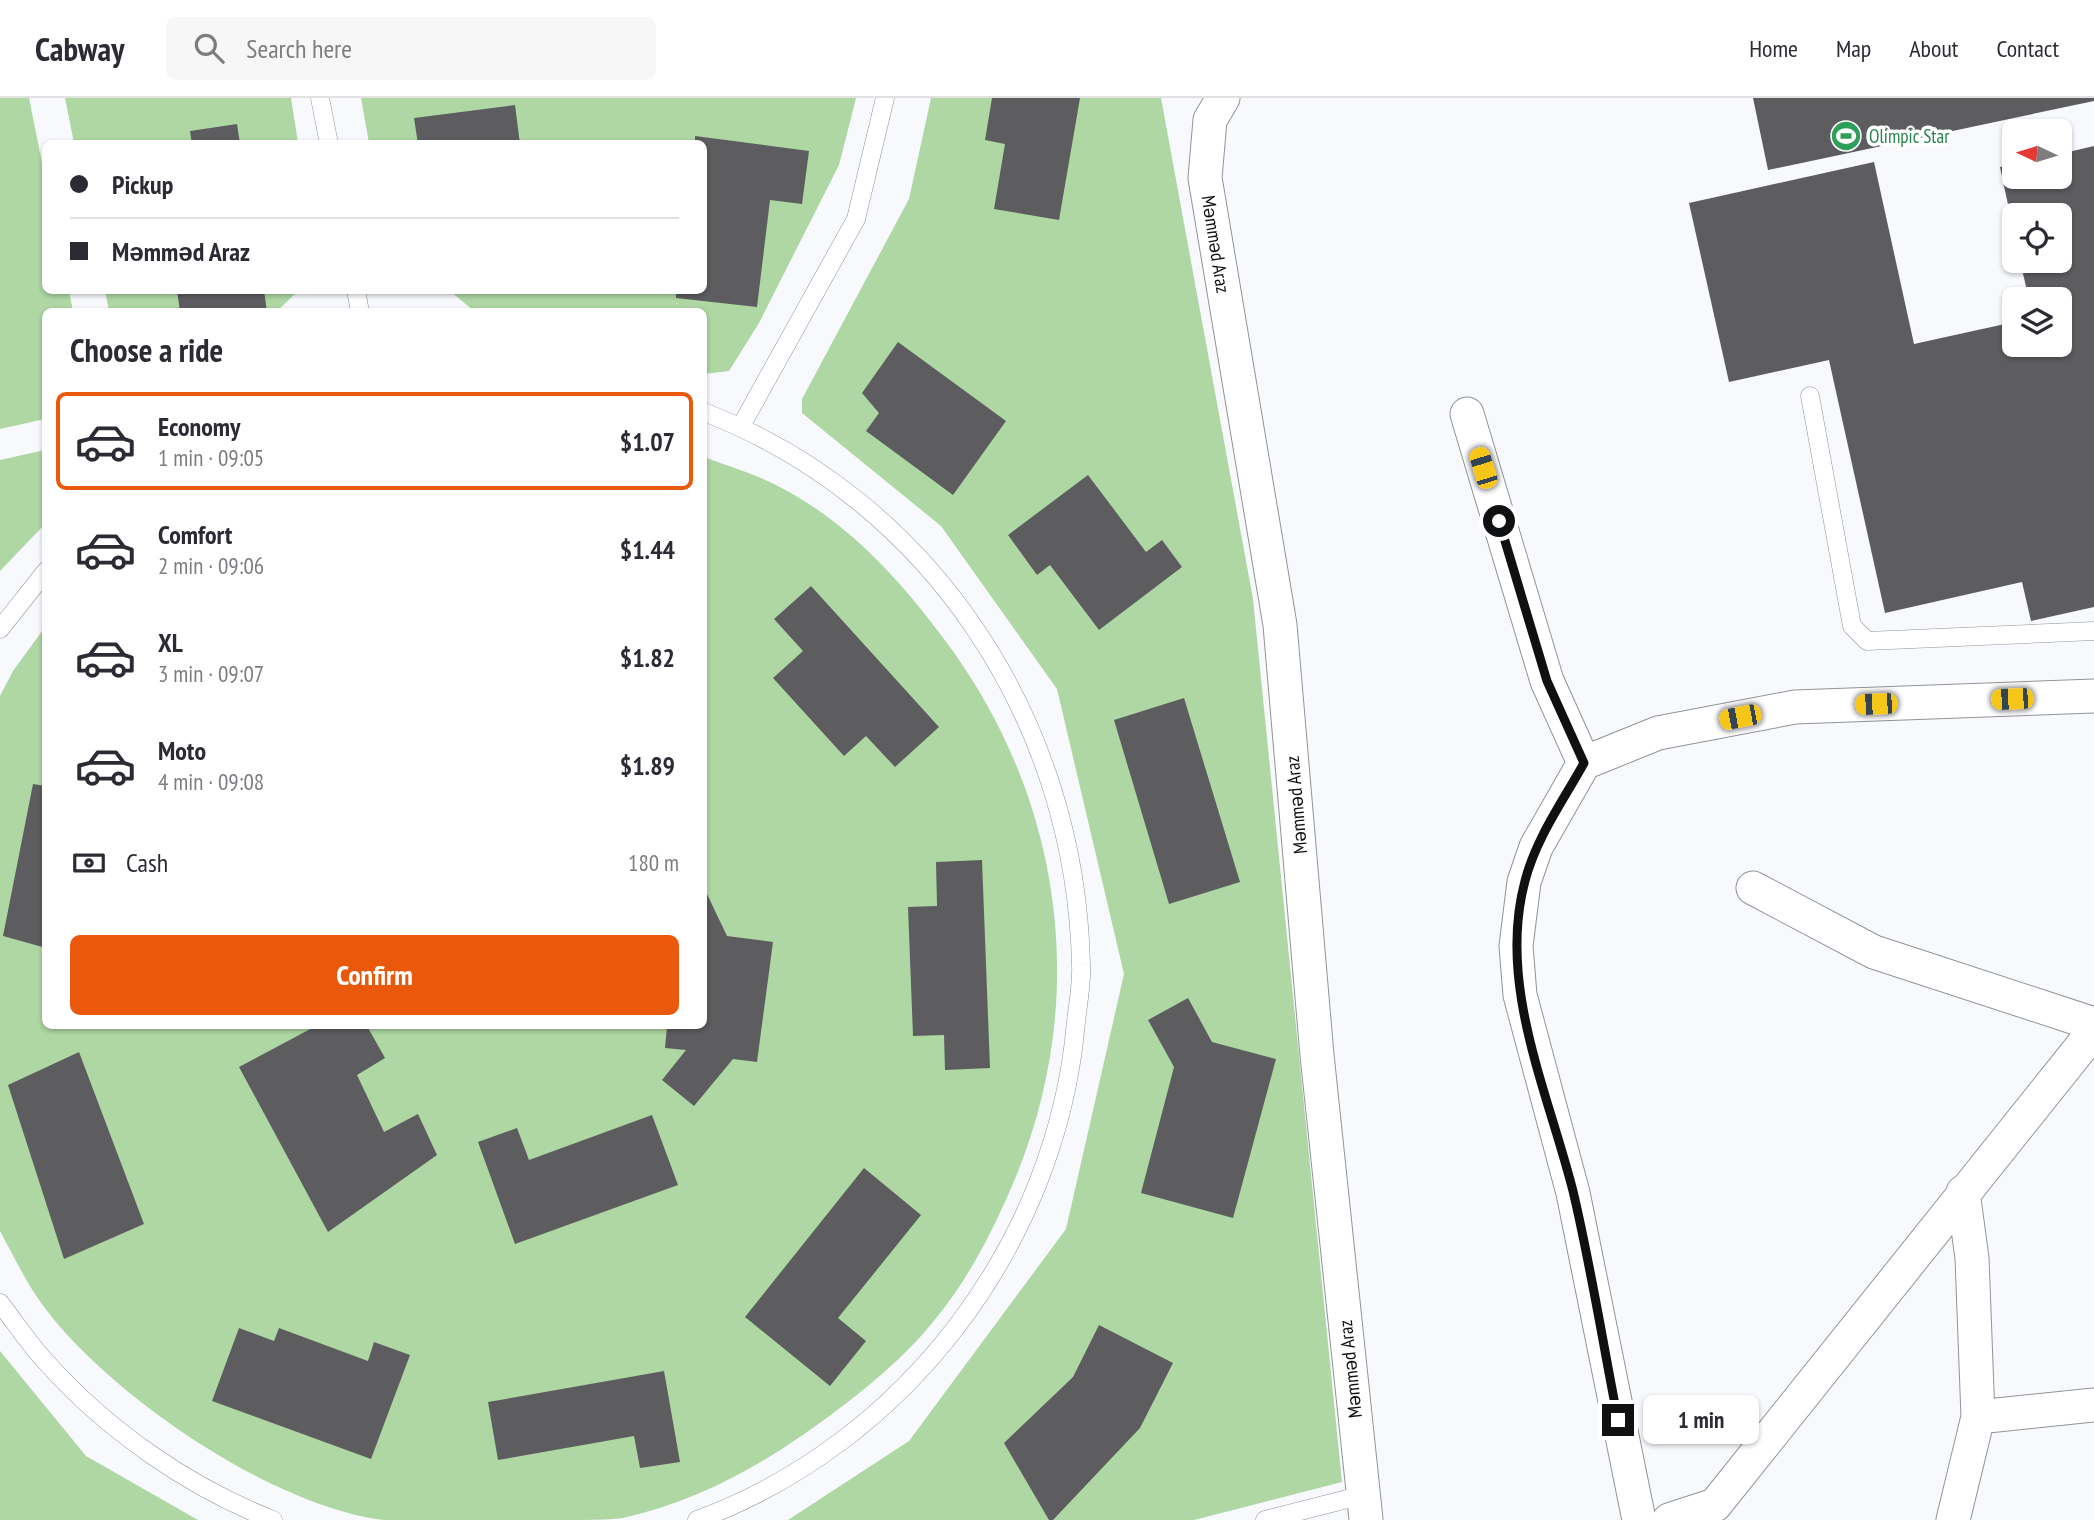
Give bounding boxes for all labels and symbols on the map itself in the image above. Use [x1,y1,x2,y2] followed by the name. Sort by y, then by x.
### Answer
[1829,119,1863,153] sports icon: Olimpic Star
[2002,119,2072,189] north arrow
[1869,124,1950,148] place label: Olimpic Star
[1196,194,1236,295] street label: Məmməd Araz
[1467,445,1500,491] car
[1483,505,1515,537] route start
[1991,688,2034,710] car
[1855,693,1898,715] car
[1718,703,1763,731] car
[1280,755,1312,855] street label: Məmməd Araz
[1333,1319,1367,1419] street label: Məmməd Araz
[1642,1396,1758,1444] callout: 1 min
[1602,1404,1634,1436] route end

